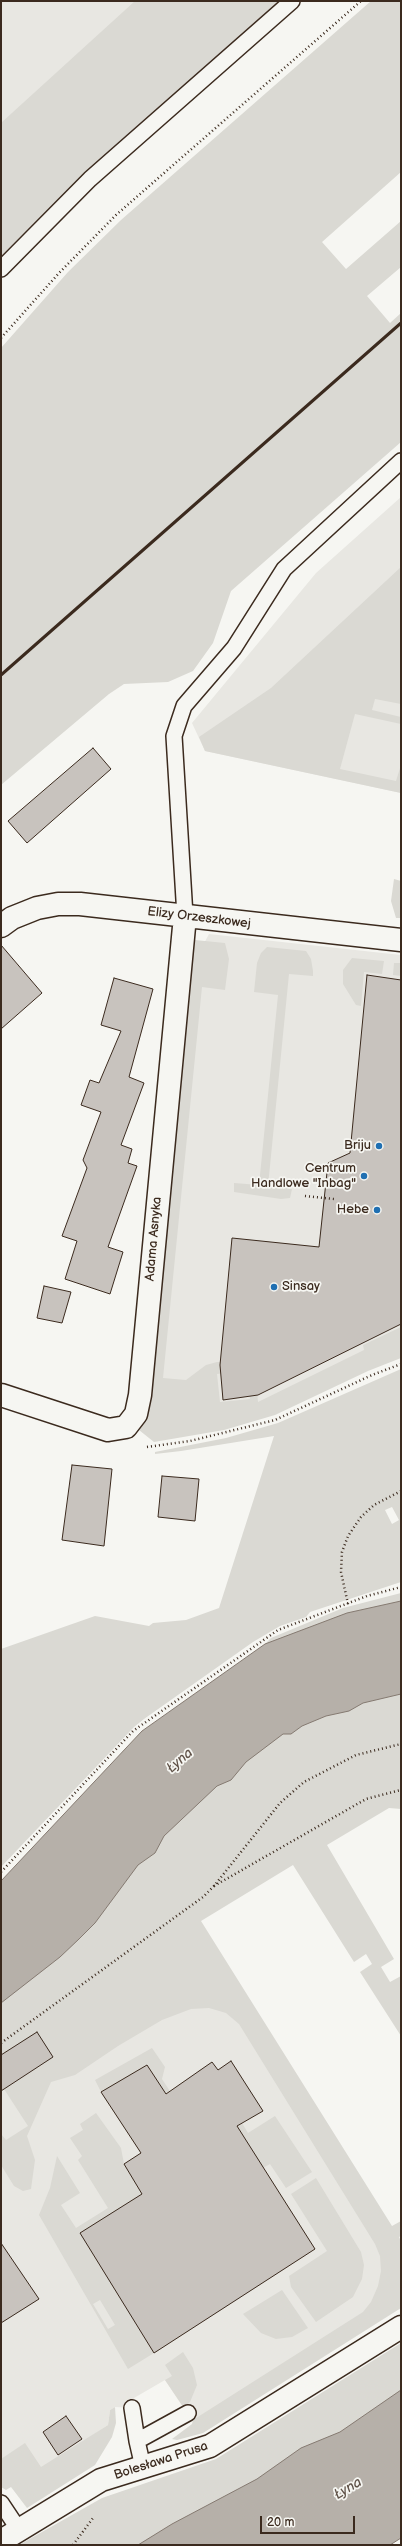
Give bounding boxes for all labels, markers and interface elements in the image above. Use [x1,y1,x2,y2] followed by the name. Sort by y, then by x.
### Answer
[146,904,252,932] street label: Elizy Orzeszkowej
[344,1138,371,1154] place label: Briju
[374,1141,384,1151] marker: Briju
[251,1161,356,1192] place label: Centrum Handlowe "Inbag"
[359,1171,369,1181] marker: Centrum Handlowe "Inbag"
[143,1196,165,1282] street label: Adama Asnyka
[337,1202,369,1218] place label: Hebe
[372,1205,382,1215] marker: Hebe
[282,1279,320,1295] place label: Sinsay
[269,1282,279,1292] marker: Sinsay
[163,1745,197,1777] water label: Łyna
[112,2438,210,2484] street label: Bolesława Prusa
[331,2474,365,2504] water label: Łyna
[262,2508,357,2534] scale bar
[267,2515,294,2530] text: 20 m

